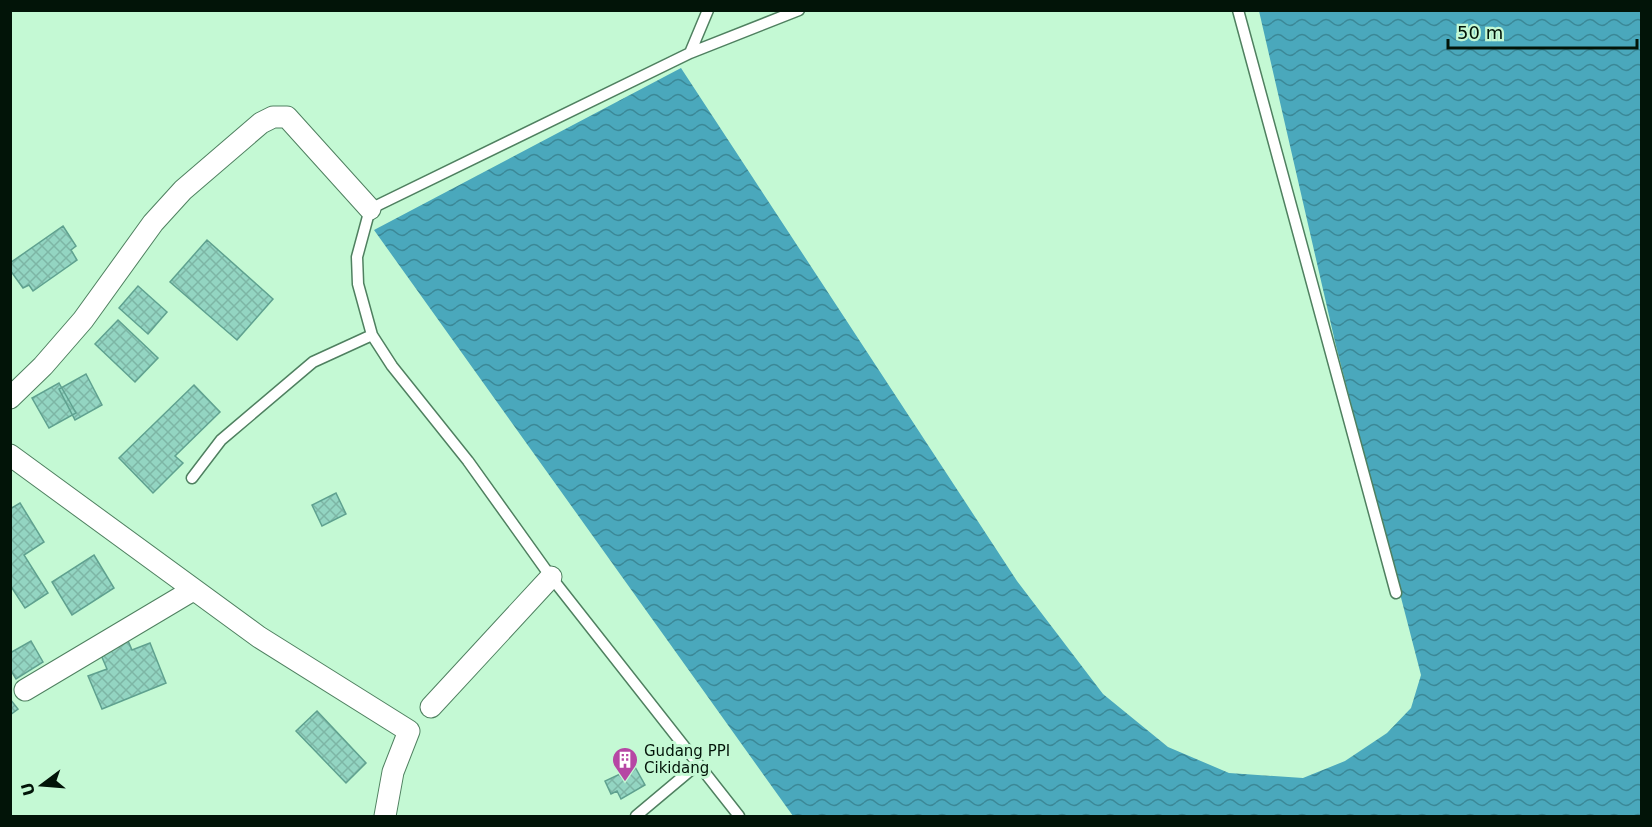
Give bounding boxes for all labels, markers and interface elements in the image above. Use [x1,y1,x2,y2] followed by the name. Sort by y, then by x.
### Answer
[1448,12,1637,50] scale bar
[1457,22,1503,43] text: 50 m
[644,742,730,777] place label: Gudang PPI Cikidang
[610,745,640,783] building icon: Gudang PPI Cikidang
[12,755,72,815] north arrow
[17,780,39,798] text: U

